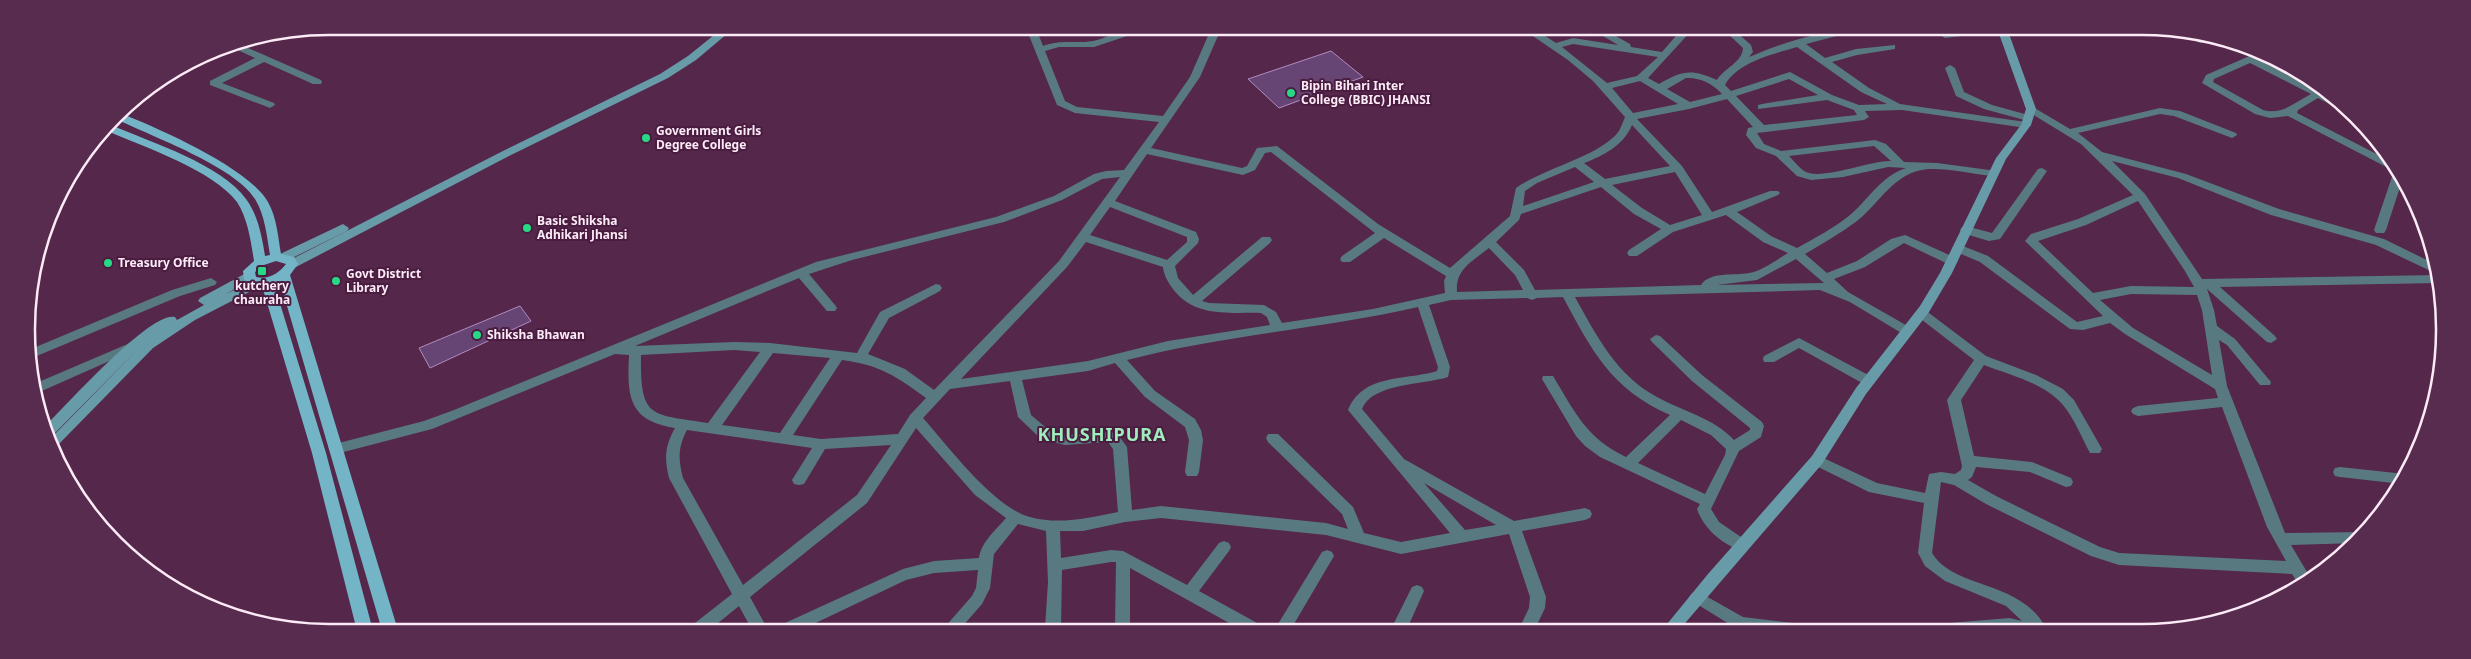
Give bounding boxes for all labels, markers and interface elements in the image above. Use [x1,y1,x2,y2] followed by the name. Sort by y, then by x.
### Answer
[1301,77,1431,108] place label: Bipin Bihari Inter College (BBIC) JHANSI
[1285,87,1297,99] marker: Bipin Bihari Inter College (BBIC) JHANSI
[656,122,761,153] place label: Government Girls Degree College
[640,132,652,144] marker: Government Girls Degree College
[537,212,627,243] place label: Basic Shiksha Adhikari Jhansi
[521,222,533,234] marker: Basic Shiksha Adhikari Jhansi
[118,254,209,271] place label: Treasury Office
[102,257,114,269] marker: Treasury Office
[256,265,268,277] marker: kutchery chauraha
[346,265,421,296] place label: Govt District Library
[330,275,342,287] marker: Govt District Library
[234,277,290,308] place label: kutchery chauraha
[487,326,585,343] place label: Shiksha Bhawan
[471,329,483,341] marker: Shiksha Bhawan
[1037,422,1167,446] district label: KHUSHIPURA

